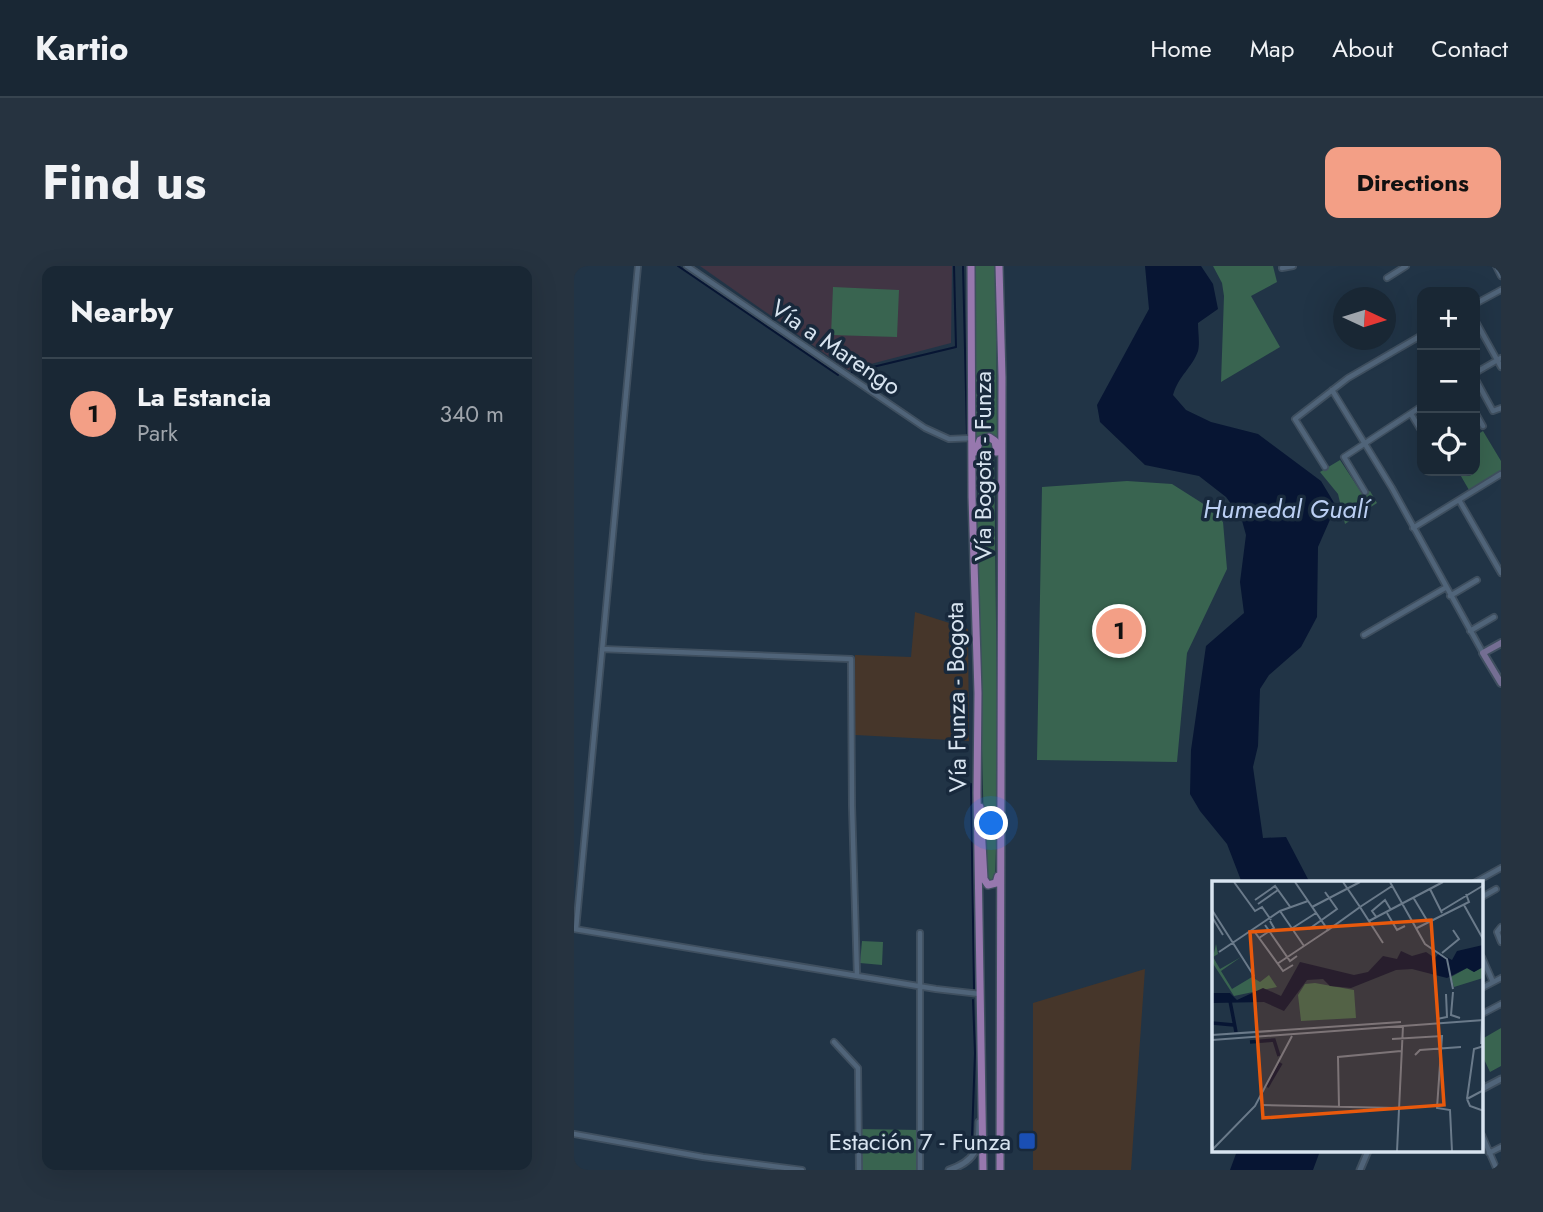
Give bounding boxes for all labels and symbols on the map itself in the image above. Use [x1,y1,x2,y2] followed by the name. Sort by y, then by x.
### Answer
[1333,287,1396,350] north arrow
[764,291,908,403] street label: Vía a Marengo
[965,371,1000,561] street label: Vía Bogota - Funza
[1203,490,1372,528] water label: Humedal Gualí
[937,602,975,792] street label: Vía Funza - Bogota
[1096,605,1142,657] pin: 1
[974,806,1008,840] your location
[1212,881,1483,1152] inset map
[829,1124,1011,1159] place label: Estación 7 - Funza
[1017,1131,1037,1151] marker: Estación 7 - Funza

